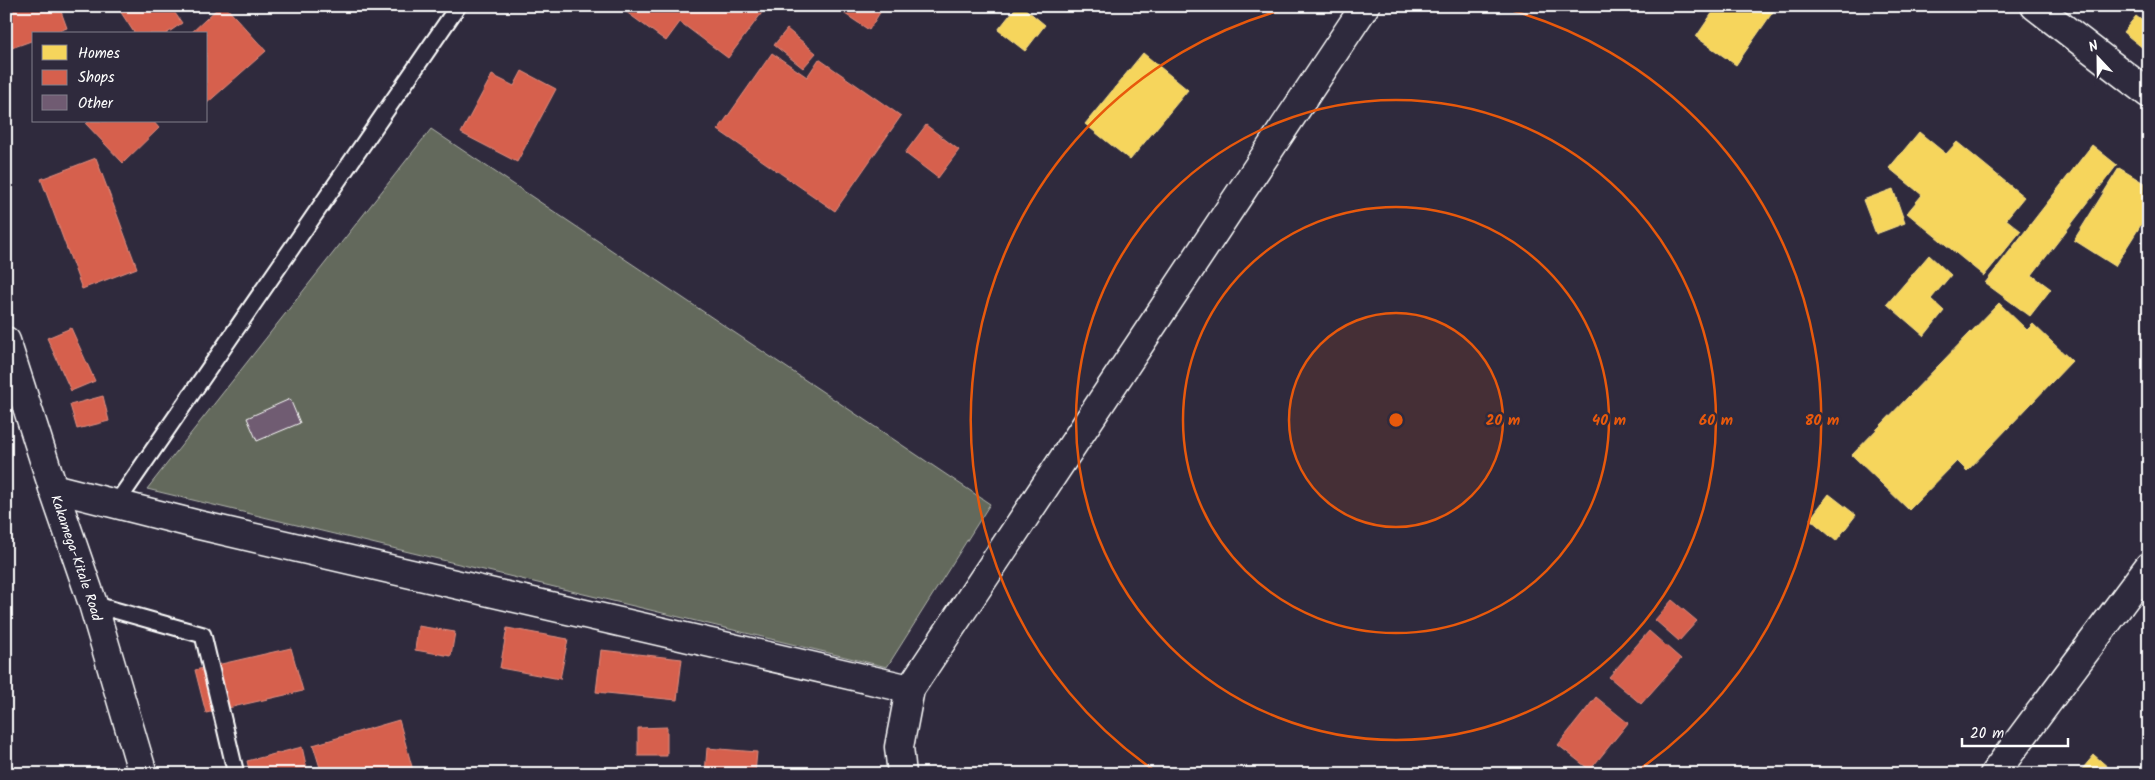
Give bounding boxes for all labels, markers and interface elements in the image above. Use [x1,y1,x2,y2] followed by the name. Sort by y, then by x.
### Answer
[32,32,208,122] legend
[2072,32,2122,82] north arrow
[2085,35,2102,59] text: N
[78,42,121,66] text: Homes
[78,66,115,90] text: Shops
[78,92,114,116] text: Other
[1486,409,1520,433] text: 20 m
[1592,409,1626,433] text: 40 m
[1699,409,1733,433] text: 60 m
[1805,409,1839,433] text: 80 m
[1387,411,1405,429] centre of rings
[44,492,108,625] street label: Kakamega-Kitale Road
[1962,715,2069,747] scale bar
[1970,722,2004,746] text: 20 m

